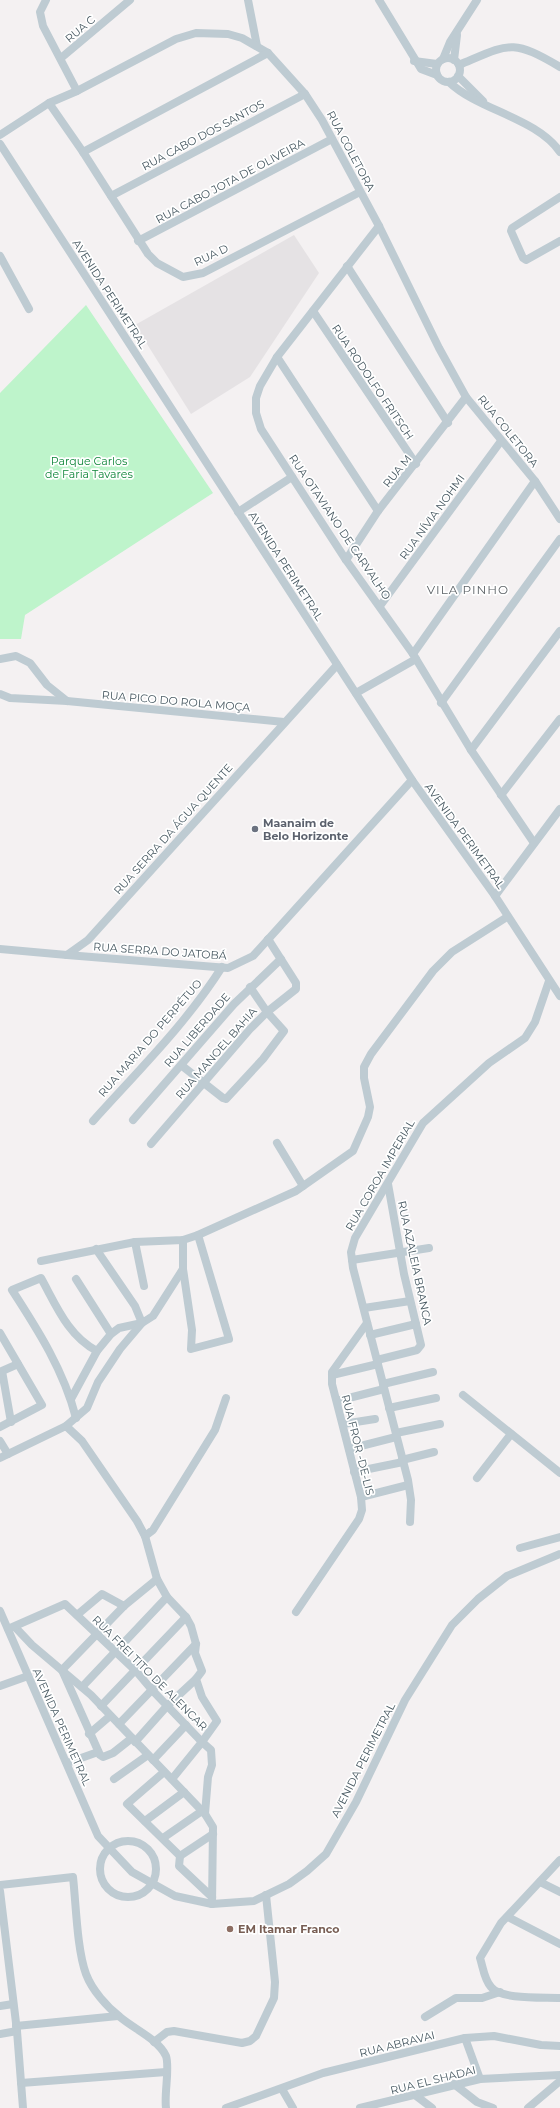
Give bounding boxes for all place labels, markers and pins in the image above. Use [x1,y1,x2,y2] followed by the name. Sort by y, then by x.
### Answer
[263,816,348,843] place label: Maanaim de Belo Horizonte
[250,824,260,834] marker: Maanaim de Belo Horizonte
[238,1922,339,1936] place label: EM Itamar Franco
[225,1924,235,1934] marker: EM Itamar Franco

